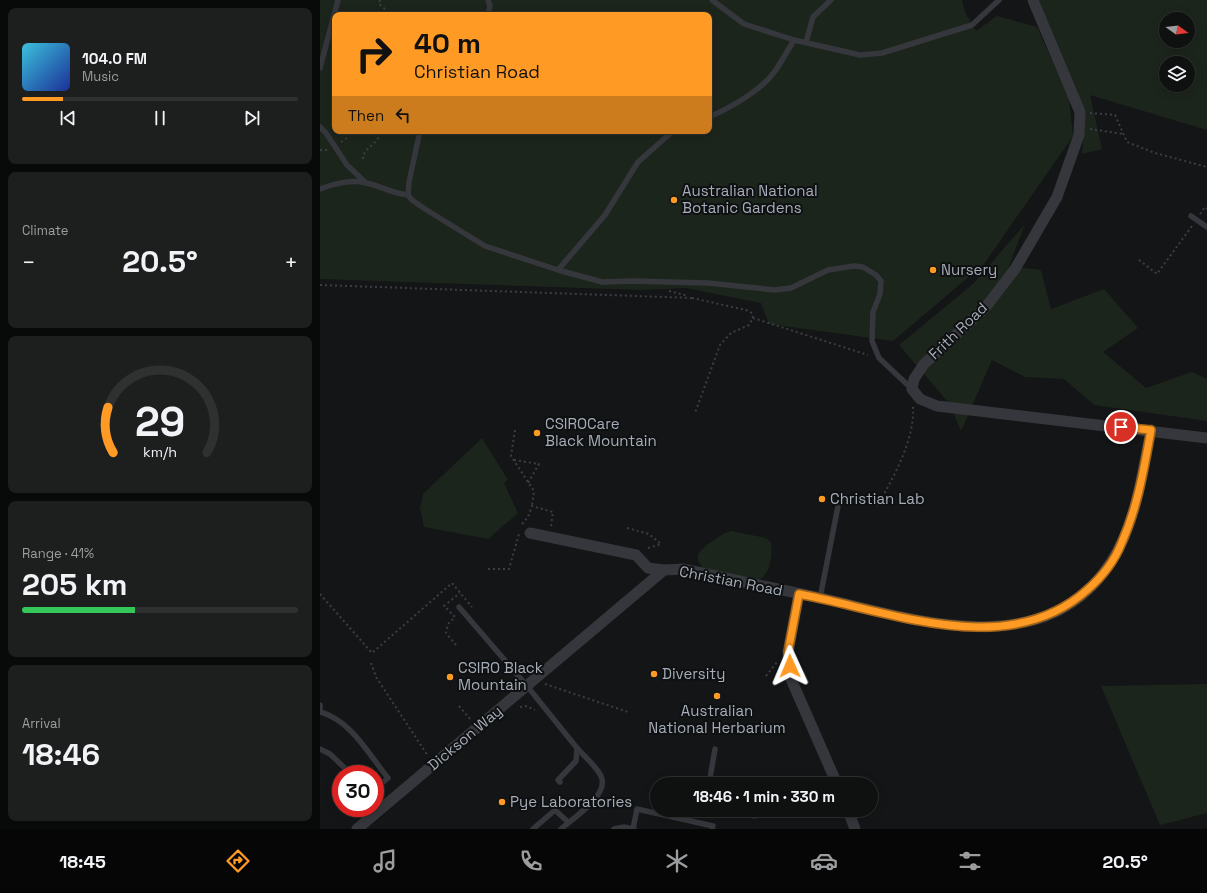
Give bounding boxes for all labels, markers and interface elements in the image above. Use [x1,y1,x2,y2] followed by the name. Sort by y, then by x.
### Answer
[1159,12,1195,48] north arrow
[1159,12,1195,92] map controls
[414,25,481,61] text: 40 m
[348,28,400,80] icon: right
[82,49,147,68] text: 104.0 FM
[1159,56,1195,92] button: layers
[414,60,540,83] text: Christian Road
[82,68,119,85] text: Music
[392,104,414,126] icon: left
[348,106,384,125] text: Then
[57,107,79,129] icon: previous
[149,107,171,129] icon: pause
[241,107,263,129] icon: next
[682,181,818,217] place label: Australian National Botanic Gardens
[669,195,679,205] marker: Australian National Botanic Gardens
[22,222,68,239] text: Climate
[122,242,198,281] text: 20.5°
[22,248,36,276] text: −
[284,248,298,276] text: +
[941,260,997,279] place label: Nursery
[928,265,938,275] marker: Nursery
[924,298,991,363] street label: Frith Road
[135,394,185,447] text: 29
[1104,410,1138,444] pin
[545,414,657,450] place label: CSIROCare Black Mountain
[1110,416,1132,438] icon: arrive
[532,428,542,438] marker: CSIROCare Black Mountain
[143,442,177,460] text: km/h
[830,489,925,508] place label: Christian Lab
[817,494,827,504] marker: Christian Lab
[22,545,94,562] text: Range · 41%
[678,561,784,600] street label: Christian Road
[22,565,127,604] text: 205 km
[769,645,811,687] position arrow
[458,658,543,694] place label: CSIRO Black Mountain
[662,664,725,683] place label: Diversity
[649,669,659,679] marker: Diversity
[445,672,455,682] marker: CSIRO Black Mountain
[712,691,722,701] marker: Australian National Herbarium
[424,701,506,774] street label: Dickson Way
[648,701,786,737] place label: Australian National Herbarium
[22,715,61,732] text: Arrival
[22,735,100,774] text: 18:46
[332,765,384,817] speed limit sign: 30
[693,787,835,806] text: 18:46 · 1 min · 330 m
[510,792,632,811] place label: Pye Laboratories
[497,797,507,807] marker: Pye Laboratories
[224,847,252,875] icon: directions
[371,847,399,875] icon: music
[517,847,545,875] icon: phone
[663,847,691,875] icon: climate
[810,847,838,875] icon: car
[956,847,984,875] icon: filters
[59,850,106,873] text: 18:45
[1102,850,1148,873] text: 20.5°

